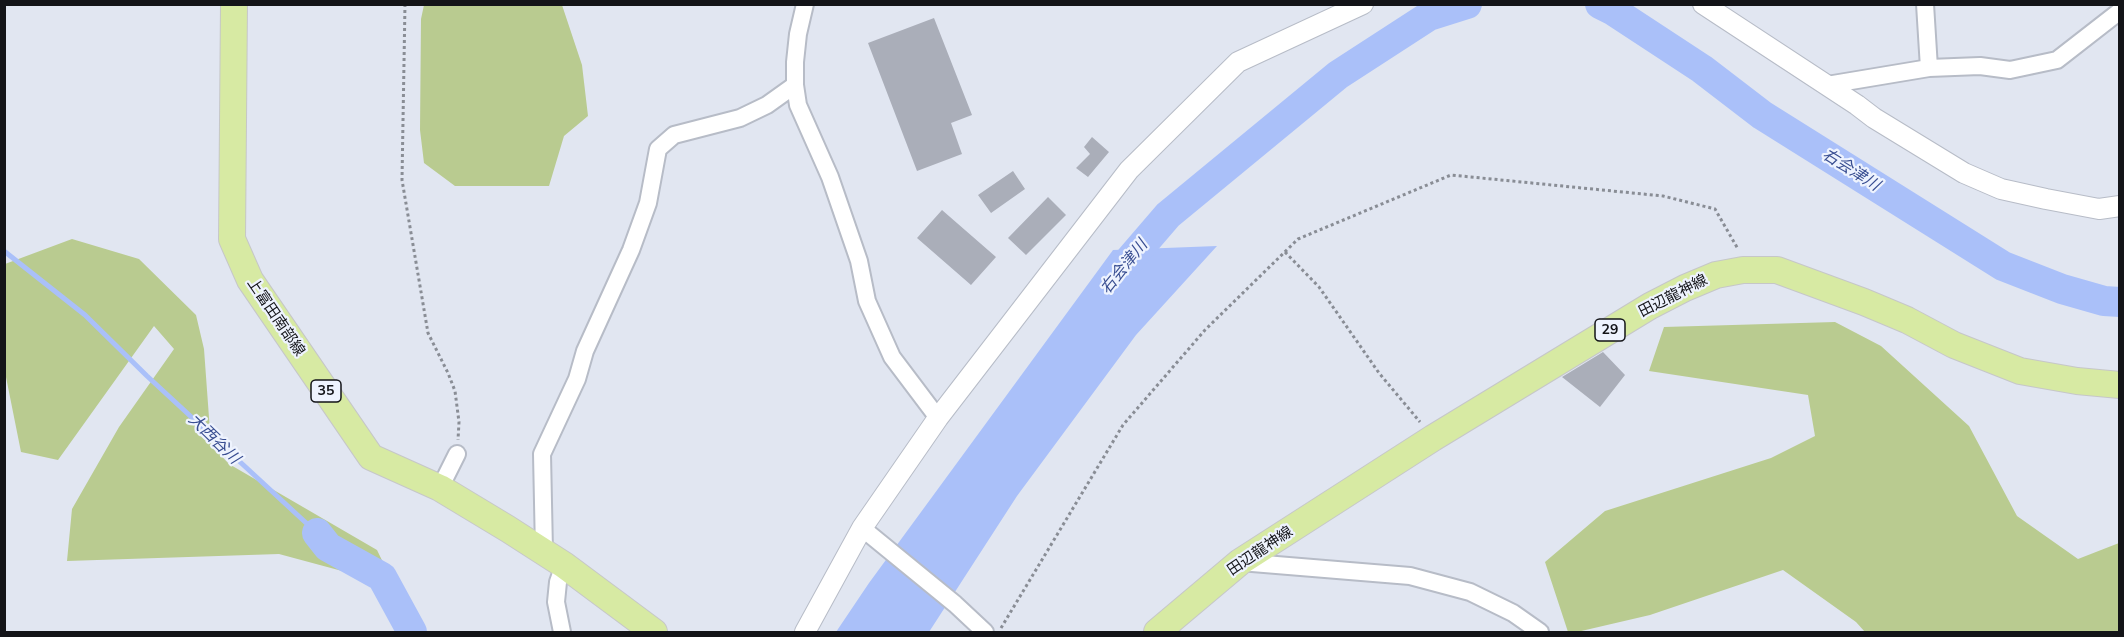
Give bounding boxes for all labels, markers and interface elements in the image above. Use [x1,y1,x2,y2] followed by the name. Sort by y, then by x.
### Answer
[1819,145,1883,195] water label: 右会津川
[1096,236,1152,298] water label: 右会津川
[1636,271,1710,321] street label: 田辺龍神線
[243,275,309,359] street label: 上富田南部線
[1595,319,1625,341] road number: 29
[311,380,341,402] road number: 35
[184,410,244,468] water label: 大西谷川
[1224,523,1296,579] street label: 田辺龍神線

